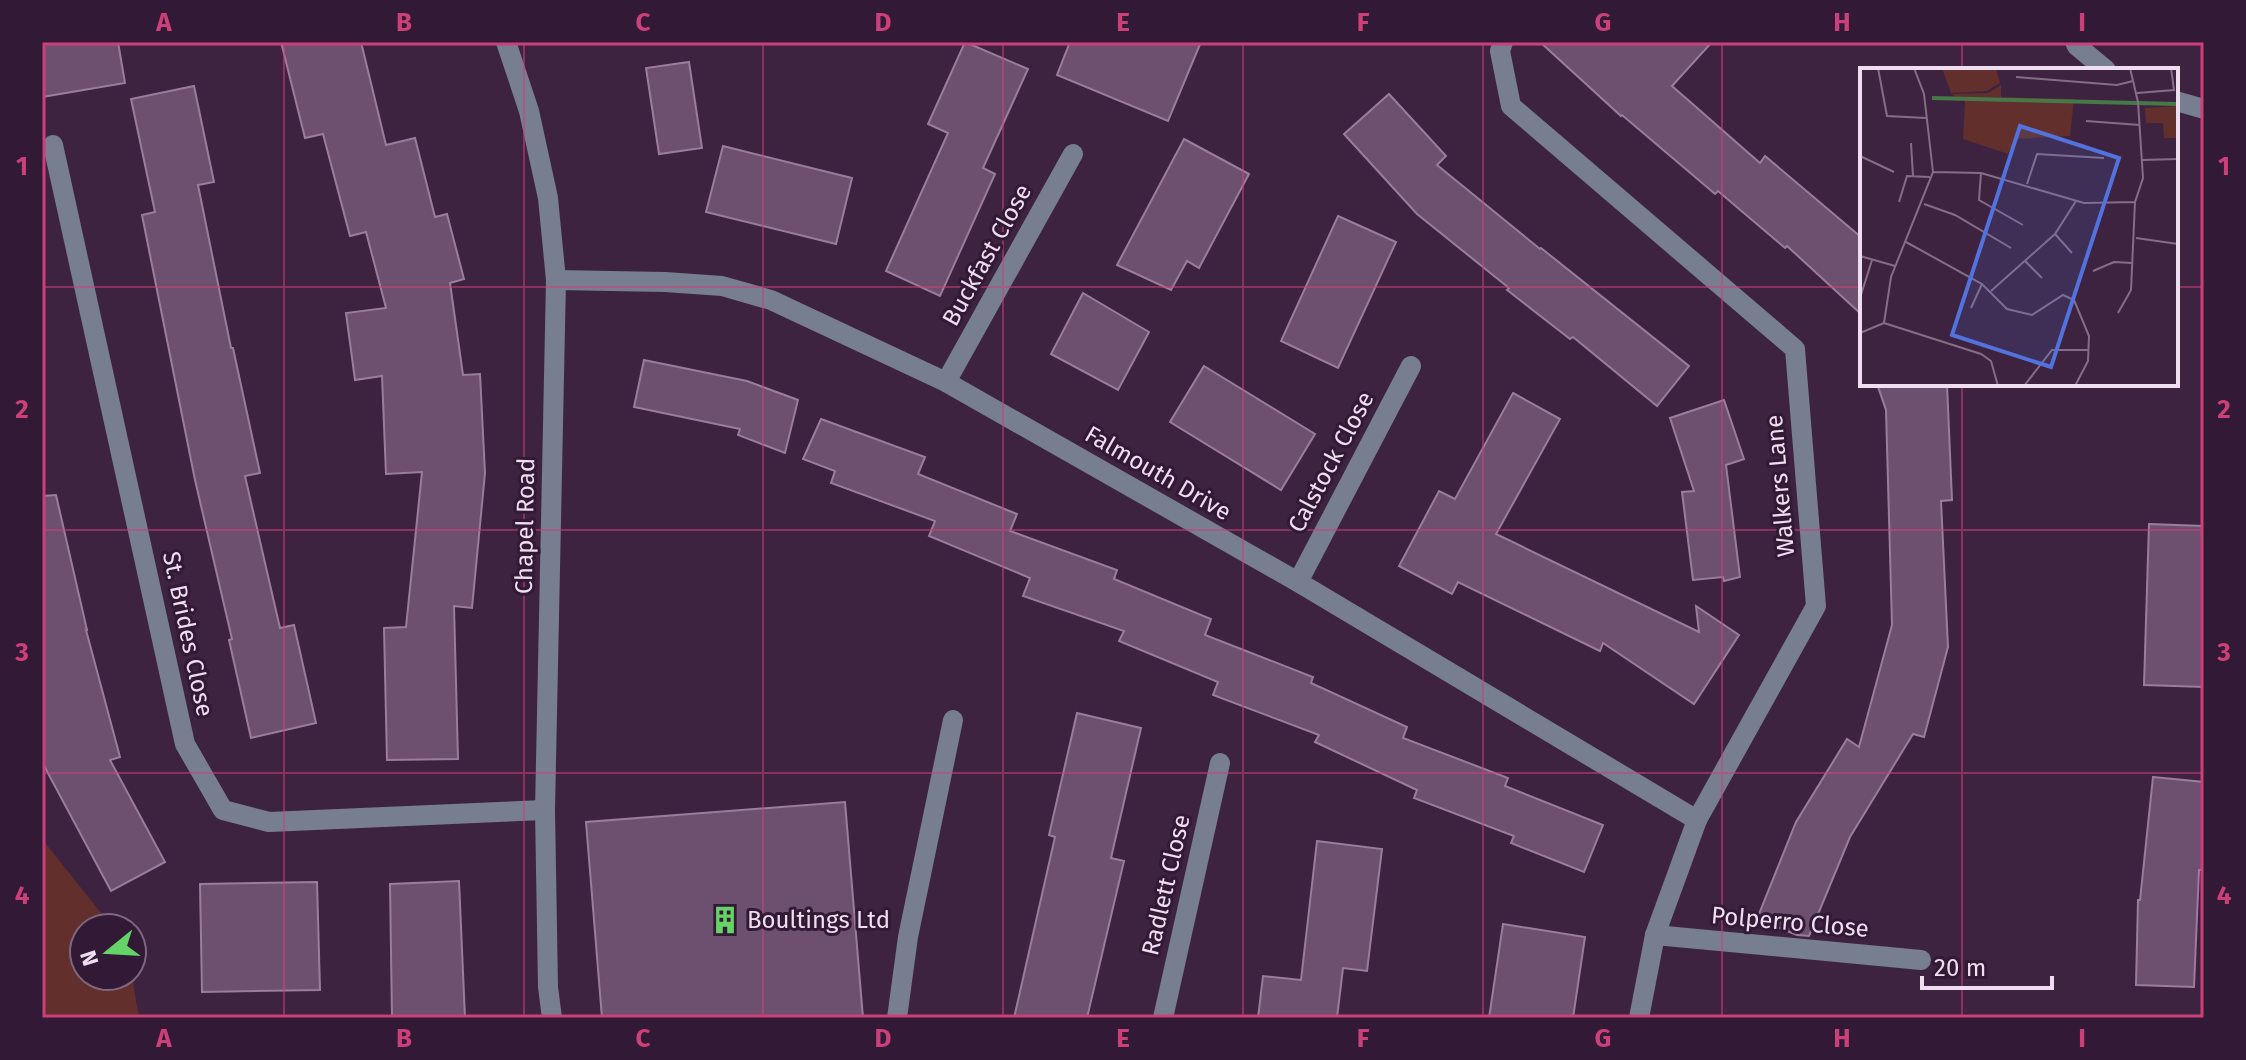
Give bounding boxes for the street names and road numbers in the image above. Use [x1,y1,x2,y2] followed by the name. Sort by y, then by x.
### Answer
[937,179,1037,331] street label: Buckfast Close
[1282,387,1380,537] street label: Calstock Close
[1760,414,1800,558] street label: Walkers Lane
[1080,420,1236,526] street label: Falmouth Drive
[510,458,540,594] street label: Chapel Road
[157,549,219,719] street label: St. Brides Close
[1136,812,1196,958] street label: Radlett Close
[1710,901,1870,943] street label: Polperro Close

